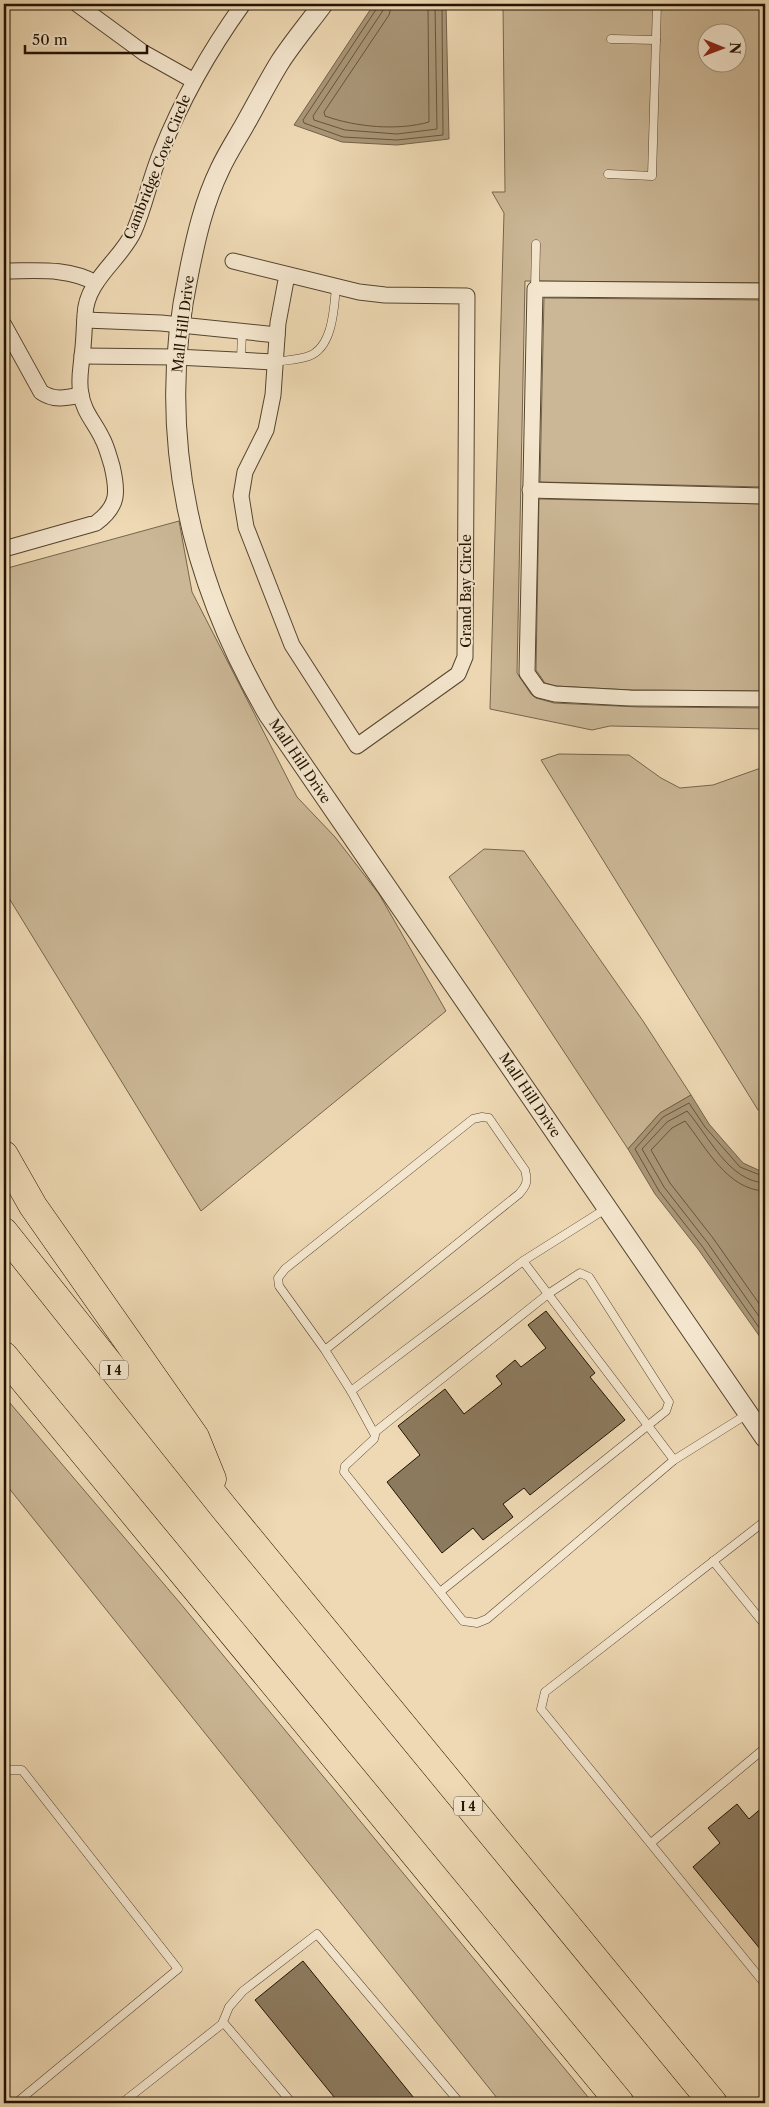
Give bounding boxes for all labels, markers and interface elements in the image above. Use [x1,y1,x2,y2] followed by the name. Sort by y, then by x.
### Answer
[25,22,148,54] scale bar
[696,22,746,72] north arrow
[32,30,68,49] text: 50 m
[726,42,744,54] text: N
[120,92,194,242] street label: Cambridge Cove Circle
[168,274,198,374] street label: Mall Hill Drive
[457,534,475,648] street label: Grand Bay Circle
[265,715,335,807] street label: Mall Hill Drive
[495,1049,565,1141] street label: Mall Hill Drive
[100,1360,128,1380] road number: I 4
[454,1796,482,1815] road number: I 4

